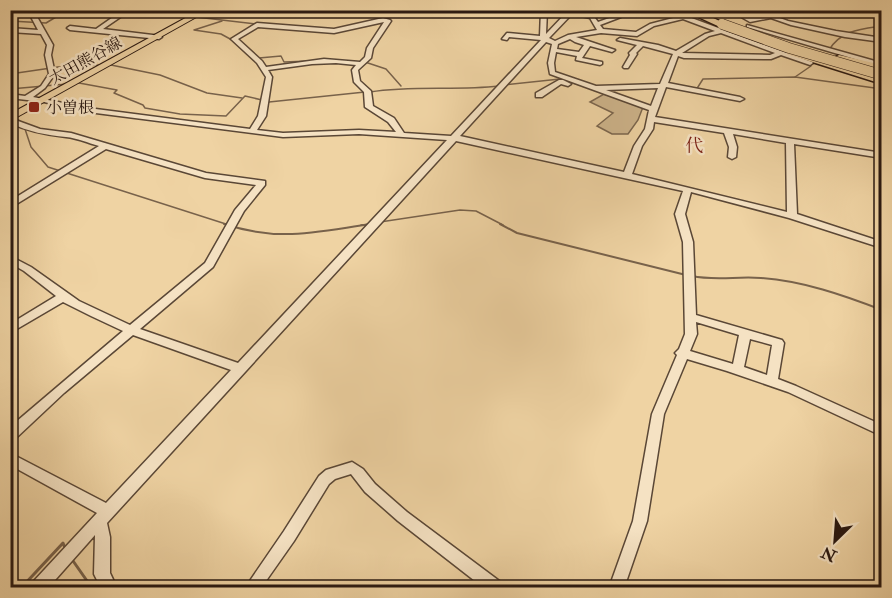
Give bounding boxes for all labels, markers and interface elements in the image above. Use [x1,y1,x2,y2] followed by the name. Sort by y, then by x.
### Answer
[46,33,125,89] street label: 太田熊谷線
[46,98,94,118] place label: 小曽根
[27,100,41,114] marker: 小曽根
[685,135,703,158] district label: 代
[805,511,865,571] north arrow
[818,541,841,566] text: N

